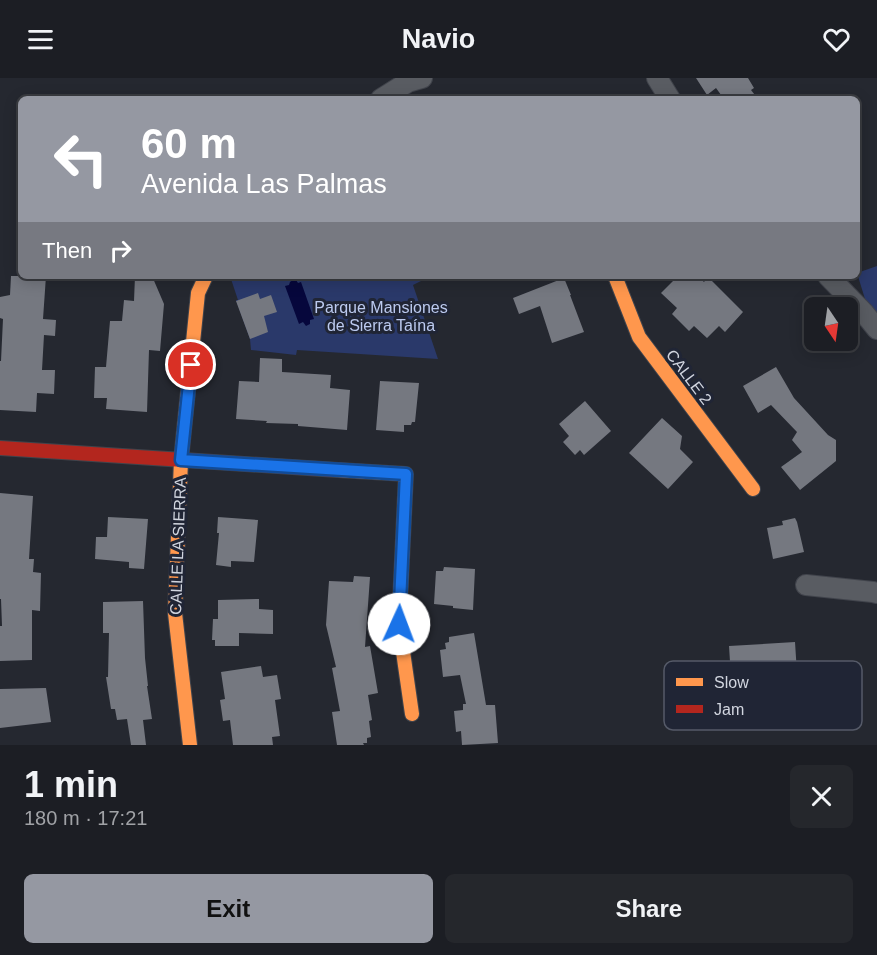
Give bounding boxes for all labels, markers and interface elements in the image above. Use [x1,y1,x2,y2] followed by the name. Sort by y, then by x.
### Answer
[24,23,57,56] icon: menu
[820,23,853,56] icon: heart
[402,24,475,54] text: Navio
[42,120,120,198] icon: left
[141,120,237,167] text: 60 m
[141,169,387,199] text: Avenida Las Palmas
[104,234,137,267] icon: right
[42,238,92,263] text: Then
[804,297,858,351] north arrow
[804,297,858,351] map controls
[314,299,448,334] park label: Parque Mansiones de Sierra Taína
[165,339,216,390] pin
[663,346,715,408] street label: CALLE 2
[174,348,207,381] icon: arrive
[167,476,189,615] street label: CALLE LA SIERRA
[367,592,431,656] position arrow
[664,661,862,730] legend
[714,674,749,691] text: Slow
[714,701,744,718] text: Jam
[24,764,118,805] text: 1 min
[790,765,853,828] button: close
[24,807,147,829] text: 180 m · 17:21
[24,874,433,943] button: Exit
[445,874,853,943] button: Share

